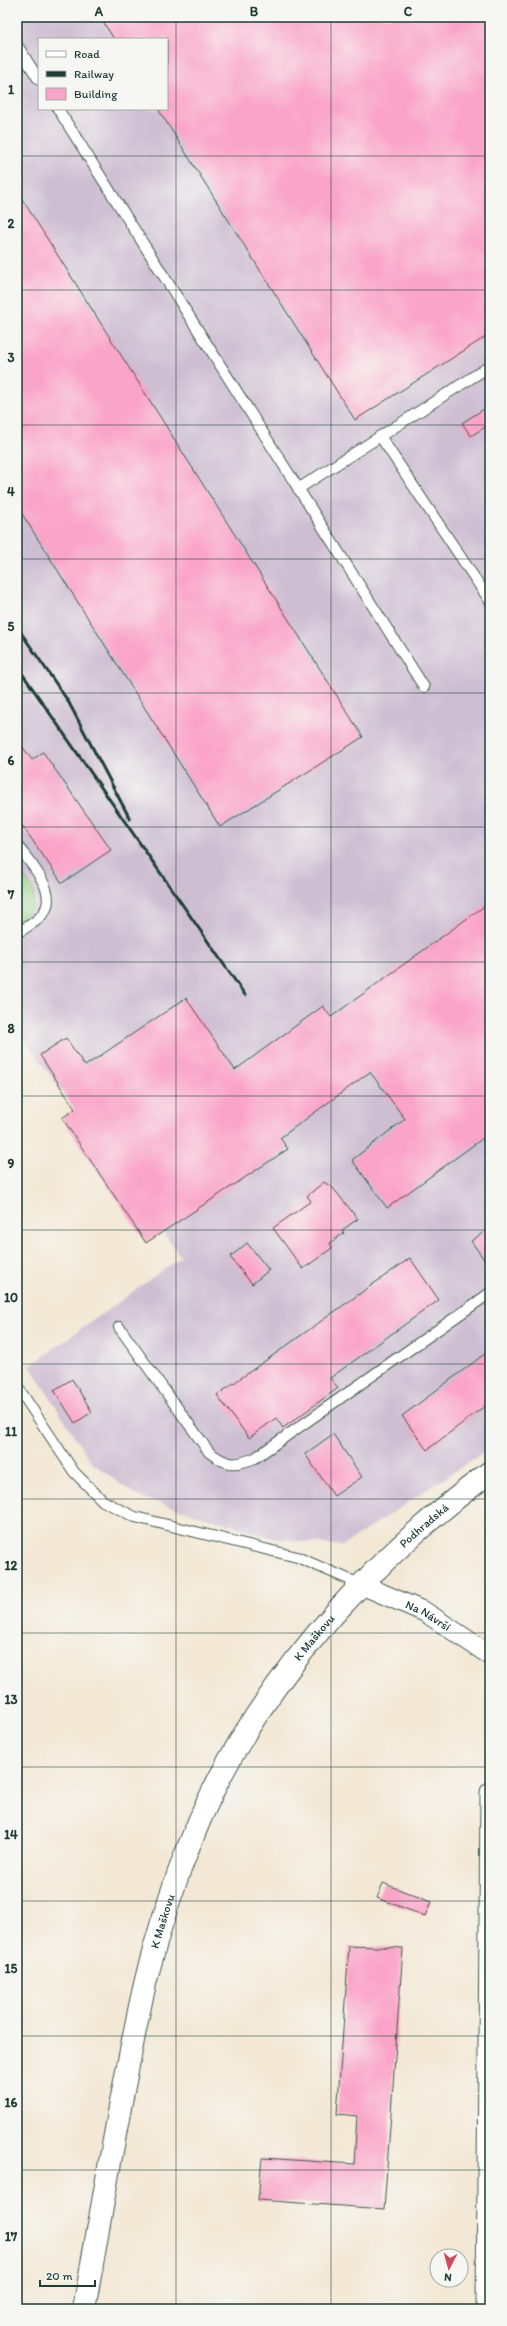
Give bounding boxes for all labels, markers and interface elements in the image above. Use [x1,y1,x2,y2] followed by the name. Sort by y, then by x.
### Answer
[94,4,104,19] text: A
[250,4,259,19] text: B
[404,4,413,19] text: C
[38,38,168,110] legend
[74,47,100,61] text: Road
[74,67,114,81] text: Railway
[8,82,14,97] text: 1
[74,87,118,101] text: Building
[8,216,15,231] text: 2
[7,350,15,365] text: 3
[7,484,15,499] text: 4
[8,619,15,634] text: 5
[8,753,15,768] text: 6
[7,887,15,902] text: 7
[7,1021,15,1036] text: 8
[8,1156,15,1171] text: 9
[4,1290,18,1305] text: 10
[5,1424,17,1439] text: 11
[397,1500,452,1551] street label: Podhradská
[5,1558,18,1573] text: 12
[403,1597,453,1634] street label: Na Návrší
[291,1611,338,1664] street label: K Maškovu
[4,1692,18,1707] text: 13
[4,1827,18,1842] text: 14
[148,1892,178,1950] street label: K Maškovu
[5,1961,18,1976] text: 15
[5,2095,18,2110] text: 16
[5,2229,18,2244] text: 17
[429,2248,469,2288] north arrow
[40,2262,95,2288] scale bar
[46,2269,73,2283] text: 20 m
[444,2271,452,2284] text: N

